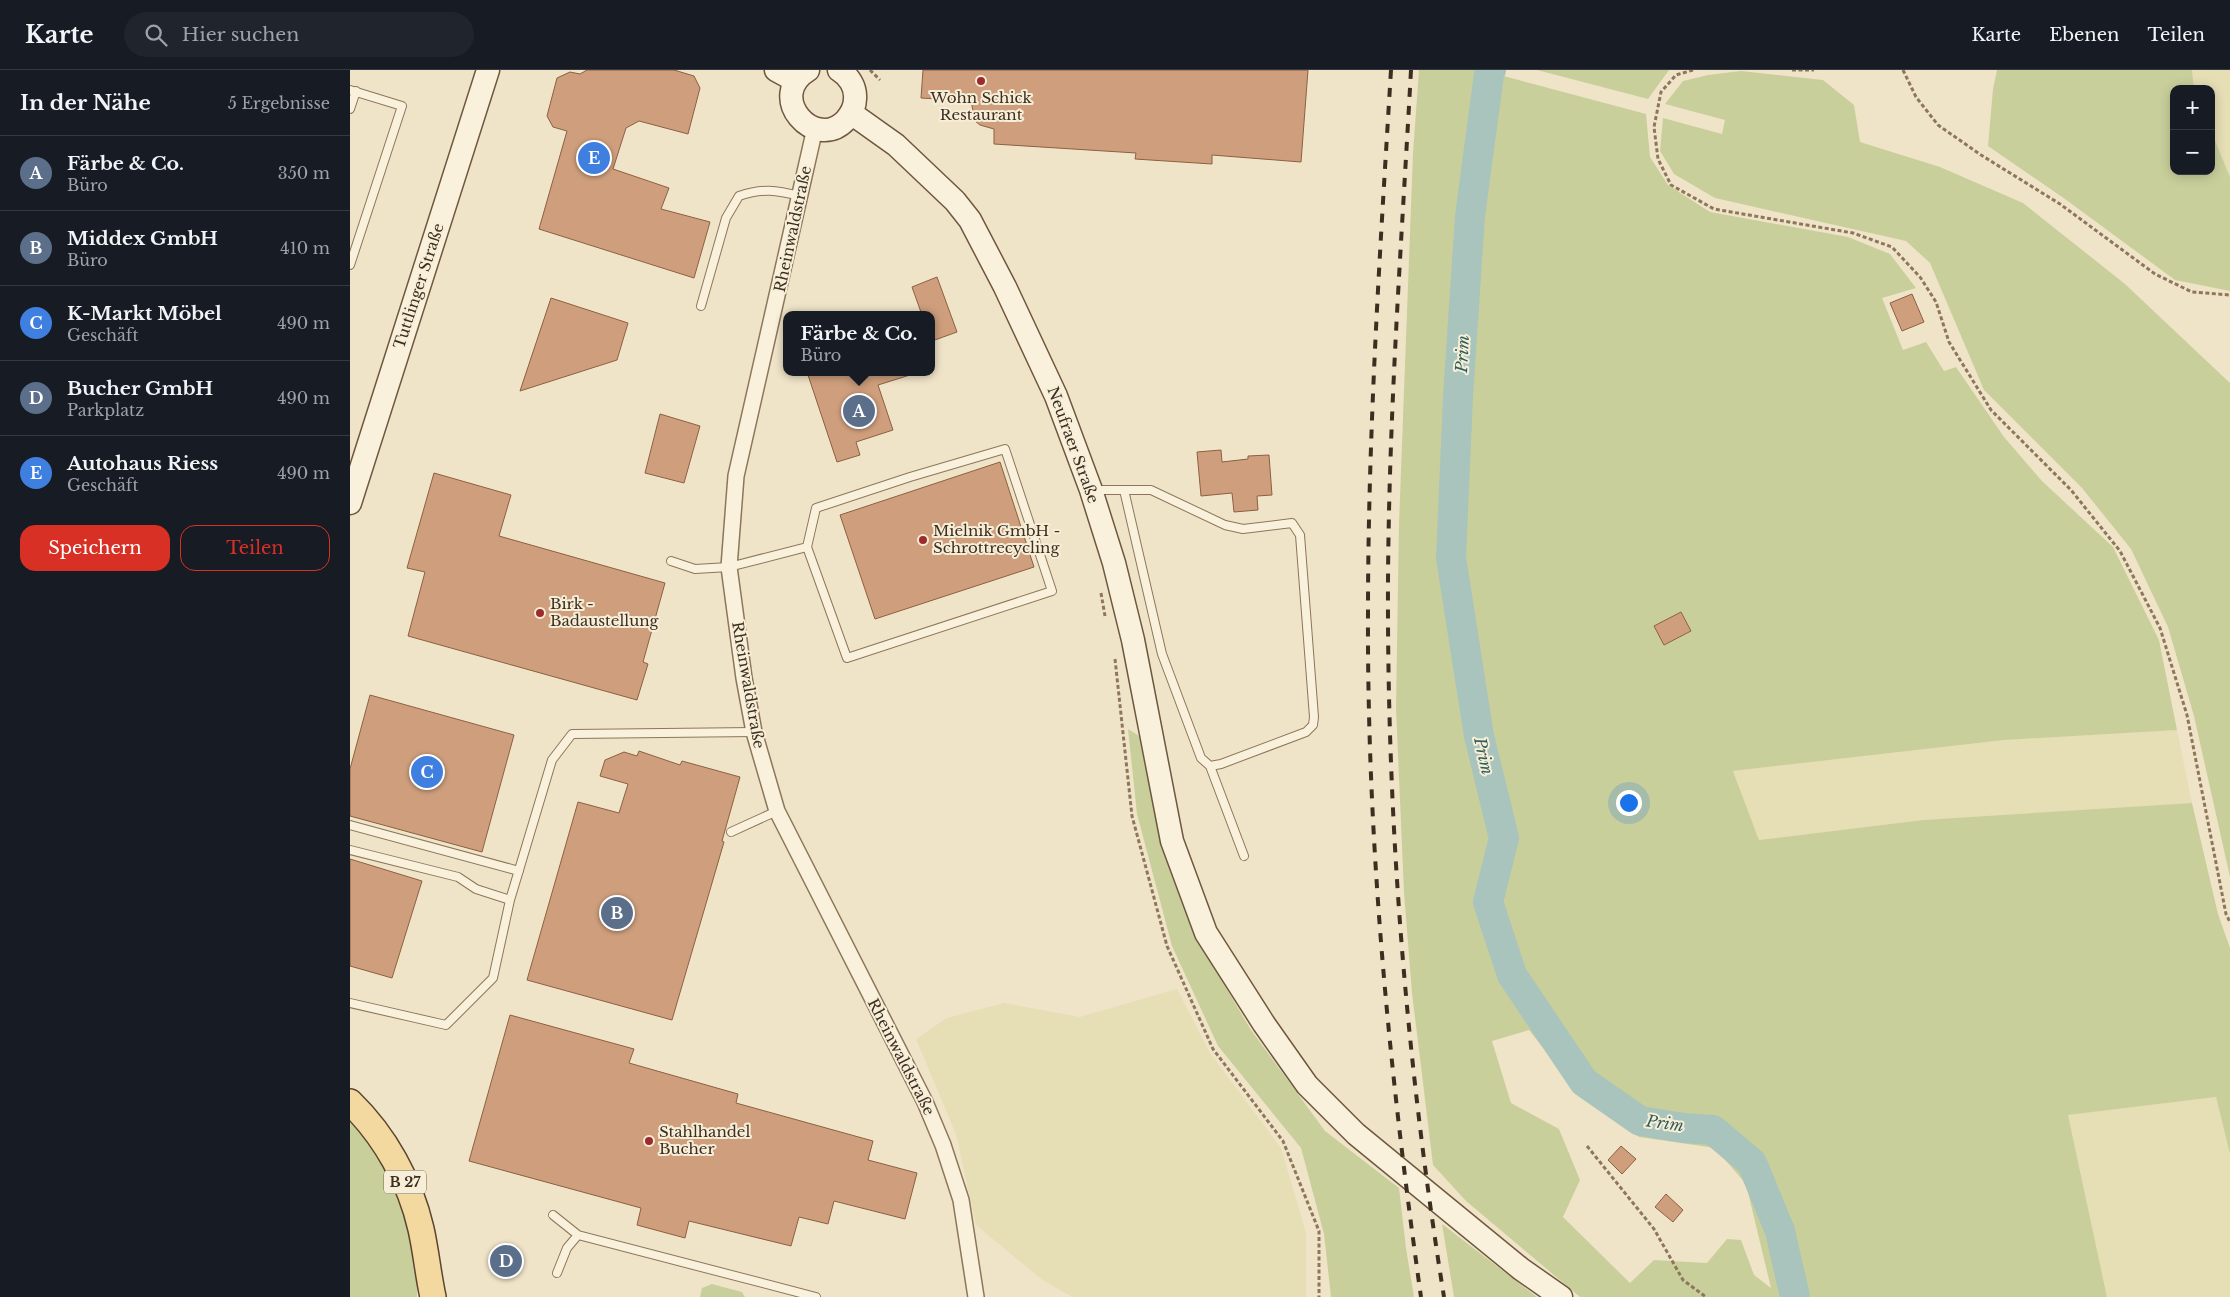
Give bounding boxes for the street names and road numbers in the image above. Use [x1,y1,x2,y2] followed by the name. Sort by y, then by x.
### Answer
[770,164,815,294] street label: Rheinwaldstraße
[389,221,448,351] street label: Tuttlinger Straße
[1044,384,1103,506] street label: Neufraer Straße
[728,620,769,750] street label: Rheinwaldstraße
[864,995,939,1118] street label: Rheinwaldstraße
[384,1170,426,1194] road number: B 27

